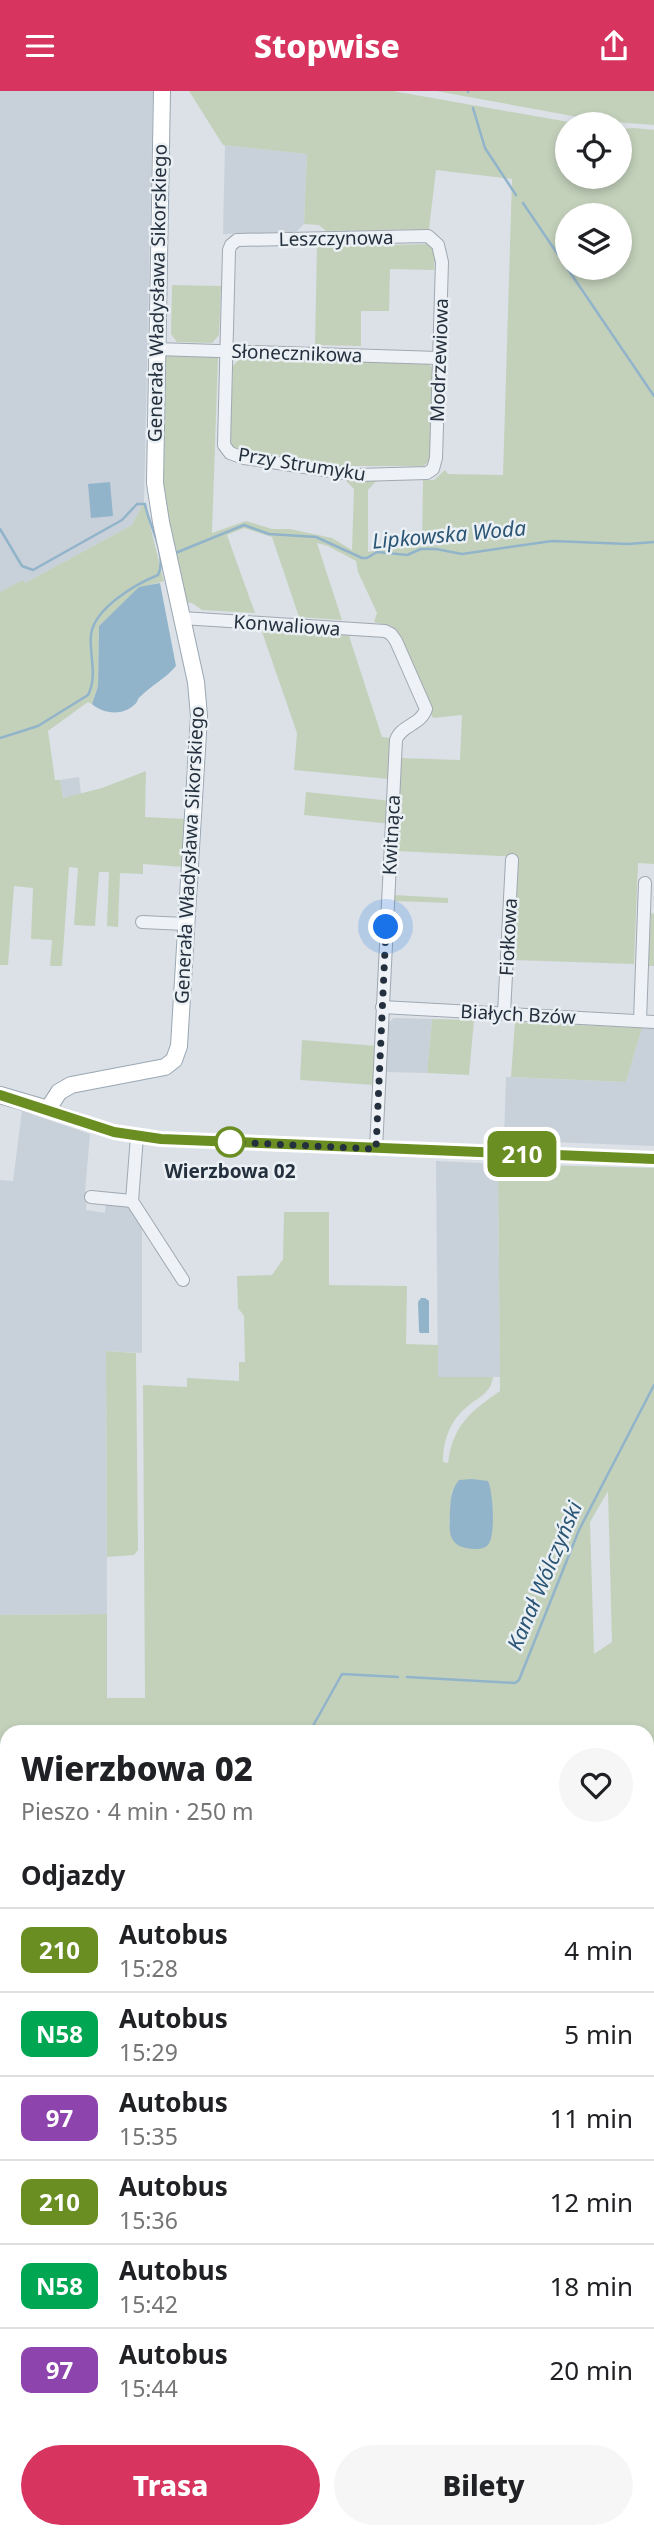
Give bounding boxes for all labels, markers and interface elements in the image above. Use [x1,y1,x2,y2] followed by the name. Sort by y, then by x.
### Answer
[254,24,400,67] text: Stopwise
[21,27,59,65] icon: menu
[595,27,633,65] icon: share
[555,112,632,280] map controls
[555,112,632,189] button: locate
[141,144,173,442] street label: Generała Władysława Sikorskiego
[555,203,632,280] button: layers
[278,224,394,252] street label: Leszczynowa
[424,298,454,422] street label: Modrzewiowa
[231,338,363,368] street label: Słonecznikowa
[236,441,368,487] street label: Przy Strumyku
[371,513,527,555] water label: Lipkowska Woda
[233,608,341,642] street label: Konwaliowa
[168,705,210,1005] street label: Generała Władysława Sikorskiego
[376,794,406,876] street label: Kwitnąca
[493,897,523,977] street label: Fiołkowa
[368,909,403,944] your location
[460,998,576,1030] street label: Białych Bzów
[215,1127,245,1157] marker: Wierzbowa 02
[482,1131,562,1177] line badge: 210
[501,1137,543,1170] text: 210
[164,1158,296,1184] place label: Wierzbowa 02
[500,1496,588,1654] water label: Kanał Wólczyński
[21,1746,253,1791] text: Wierzbowa 02
[559,1748,633,1822] button: heart
[21,1795,254,1827] text: Pieszo · 4 min · 250 m
[21,1857,125,1893] text: Odjazdy
[119,1916,228,1952] text: Autobus
[564,1932,633,1968] text: 4 min
[39,1933,80,1966] text: 210
[119,1952,178,1984] text: 15:28
[119,2000,228,2036] text: Autobus
[564,2016,633,2052] text: 5 min
[36,2017,83,2050] text: N58
[119,2036,178,2068] text: 15:29
[119,2084,228,2120] text: Autobus
[549,2100,633,2136] text: 11 min
[46,2101,73,2134] text: 97
[119,2120,178,2152] text: 15:35
[119,2168,228,2204] text: Autobus
[549,2184,633,2220] text: 12 min
[39,2185,80,2218] text: 210
[119,2204,178,2236] text: 15:36
[119,2252,228,2288] text: Autobus
[549,2268,633,2304] text: 18 min
[36,2269,83,2302] text: N58
[119,2288,178,2320] text: 15:42
[119,2336,228,2372] text: Autobus
[549,2352,633,2388] text: 20 min
[46,2353,73,2386] text: 97
[119,2372,178,2404] text: 15:44
[21,2445,320,2525] button: Trasa
[334,2445,633,2525] button: Bilety

